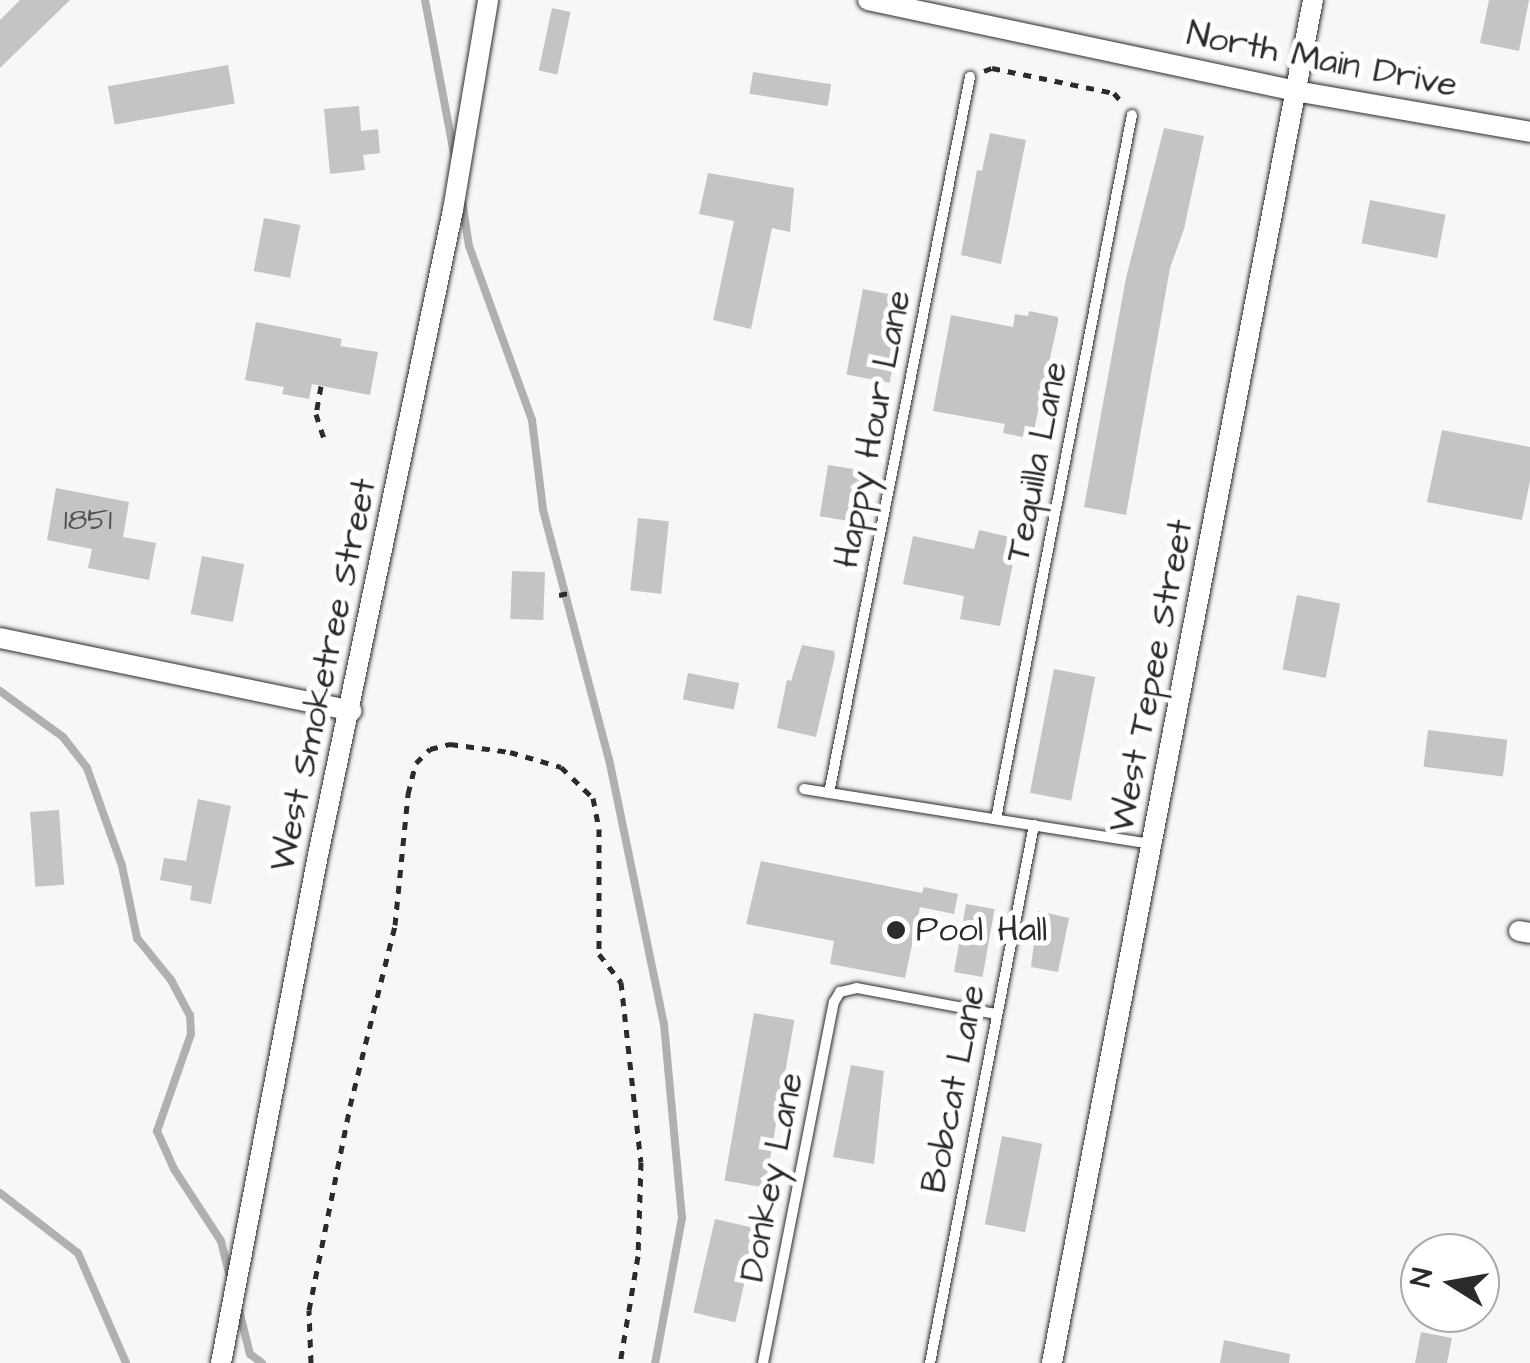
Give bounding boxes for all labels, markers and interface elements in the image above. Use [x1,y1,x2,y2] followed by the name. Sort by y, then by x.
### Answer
[1183,13,1461,107] street label: North Main Drive
[826,287,920,571] street label: Happy Hour Lane
[997,358,1077,566] street label: Tequilla Lane
[262,475,386,875] street label: West Smoketree Street
[64,502,112,538] house number: 1851
[1101,516,1203,836] street label: West Tepee Street
[916,909,1047,951] place label: Pool Hall
[885,919,907,941] marker: Pool Hall
[913,982,995,1196] street label: Bobcat Lane
[731,1069,813,1285] street label: Donkey Lane
[1400,1233,1500,1333] north arrow
[1401,1265,1443,1290] text: N

